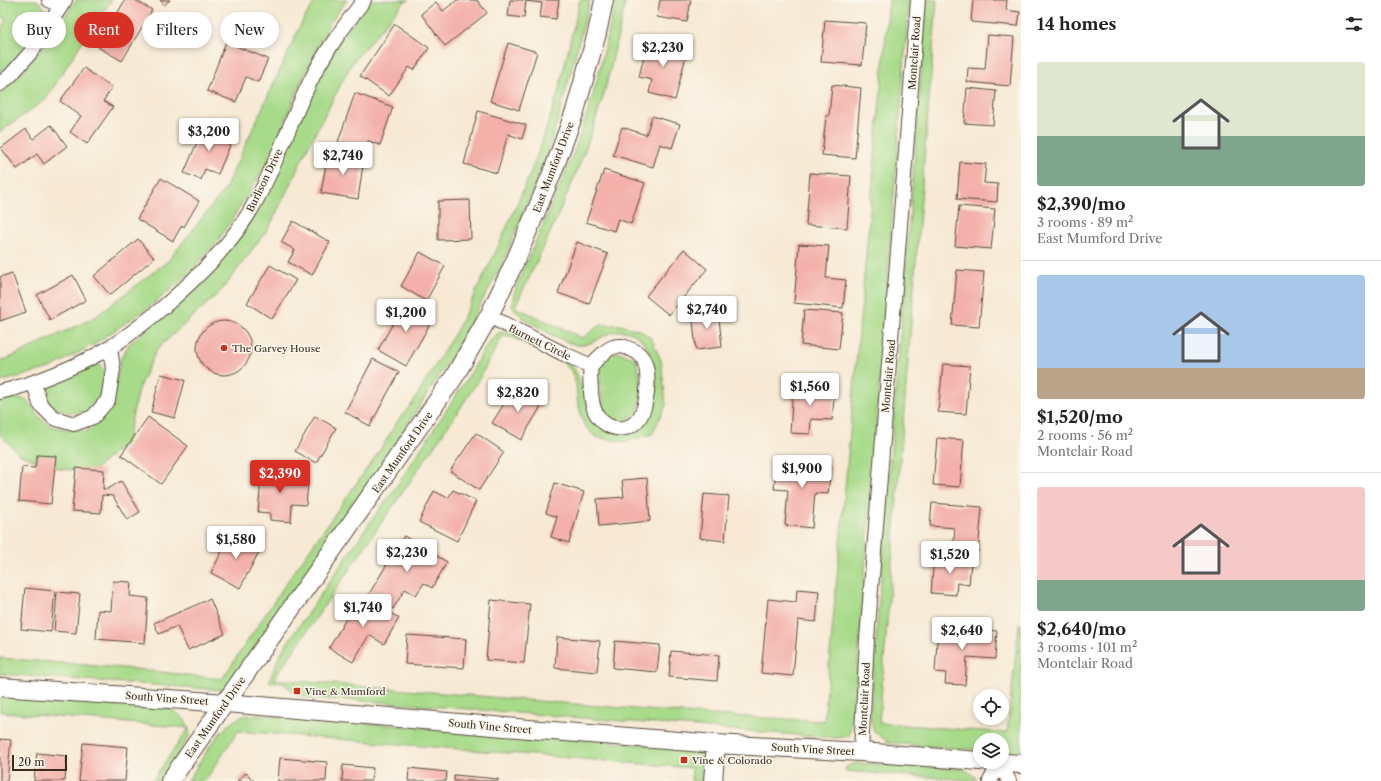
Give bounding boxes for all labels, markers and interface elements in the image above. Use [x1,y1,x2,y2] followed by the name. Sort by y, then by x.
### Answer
[12,12,66,48] chip: Buy
[74,12,134,48] chip: Rent
[142,12,212,48] chip: Filters
[220,12,279,48] chip: New
[1343,13,1365,35] icon: filters
[1037,14,1116,34] text: 14 homes
[905,16,924,90] street label: Montclair Road
[630,34,696,68] pin: $2,230
[642,39,684,55] text: $2,230
[1165,88,1237,160] icon: home
[176,118,242,152] pin: $3,200
[530,119,577,215] street label: East Mumford Drive
[188,123,230,139] text: $3,200
[310,142,376,176] pin: $2,740
[244,146,286,214] street label: Burlison Drive
[323,147,363,163] text: $2,740
[1037,194,1126,214] text: $2,390/mo
[1037,214,1133,230] text: 3 rooms · 89 m²
[1037,230,1162,246] text: East Mumford Drive
[674,296,740,330] pin: $2,740
[373,299,439,333] pin: $1,200
[687,301,727,317] text: $2,740
[1165,301,1237,373] icon: home
[386,304,426,320] text: $1,200
[507,322,573,363] street label: Burnett Circle
[879,339,898,413] street label: Montclair Road
[232,342,321,355] place label: The Garvey House
[219,343,229,353] marker: The Garvey House
[777,373,843,407] pin: $1,560
[790,378,830,394] text: $1,560
[485,379,551,413] pin: $2,820
[497,384,539,400] text: $2,820
[1037,407,1123,427] text: $1,520/mo
[369,409,436,496] street label: East Mumford Drive
[1037,427,1133,443] text: 2 rooms · 56 m²
[1037,443,1133,459] text: Montclair Road
[769,455,835,489] pin: $1,900
[247,460,313,494] pin: $2,390
[782,460,822,476] text: $1,900
[259,465,301,481] text: $2,390
[1165,513,1237,585] icon: home
[203,526,269,560] pin: $1,580
[216,531,256,547] text: $1,580
[374,539,440,573] pin: $2,230
[917,541,983,575] pin: $1,520
[386,544,428,560] text: $2,230
[930,546,970,562] text: $1,520
[330,594,396,628] pin: $1,740
[344,599,382,615] text: $1,740
[929,617,995,651] pin: $2,640
[1037,619,1126,639] text: $2,640/mo
[941,622,983,638] text: $2,640
[1037,639,1137,655] text: 3 rooms · 101 m²
[1037,655,1133,671] text: Montclair Road
[856,662,873,736] street label: Montclair Road
[182,674,249,761] street label: East Mumford Drive
[304,685,386,698] place label: Vine & Mumford
[292,686,302,696] marker: Vine & Mumford
[125,689,210,708] street label: South Vine Street
[973,689,1009,769] map controls
[973,689,1009,725] button: locate
[448,716,533,737] street label: South Vine Street
[973,733,1009,769] button: layers
[771,741,855,758] street label: South Vine Street
[12,753,67,772] scale bar
[691,754,772,767] place label: Vine & Colorado
[18,755,44,769] text: 20 m
[679,755,689,765] marker: Vine & Colorado

